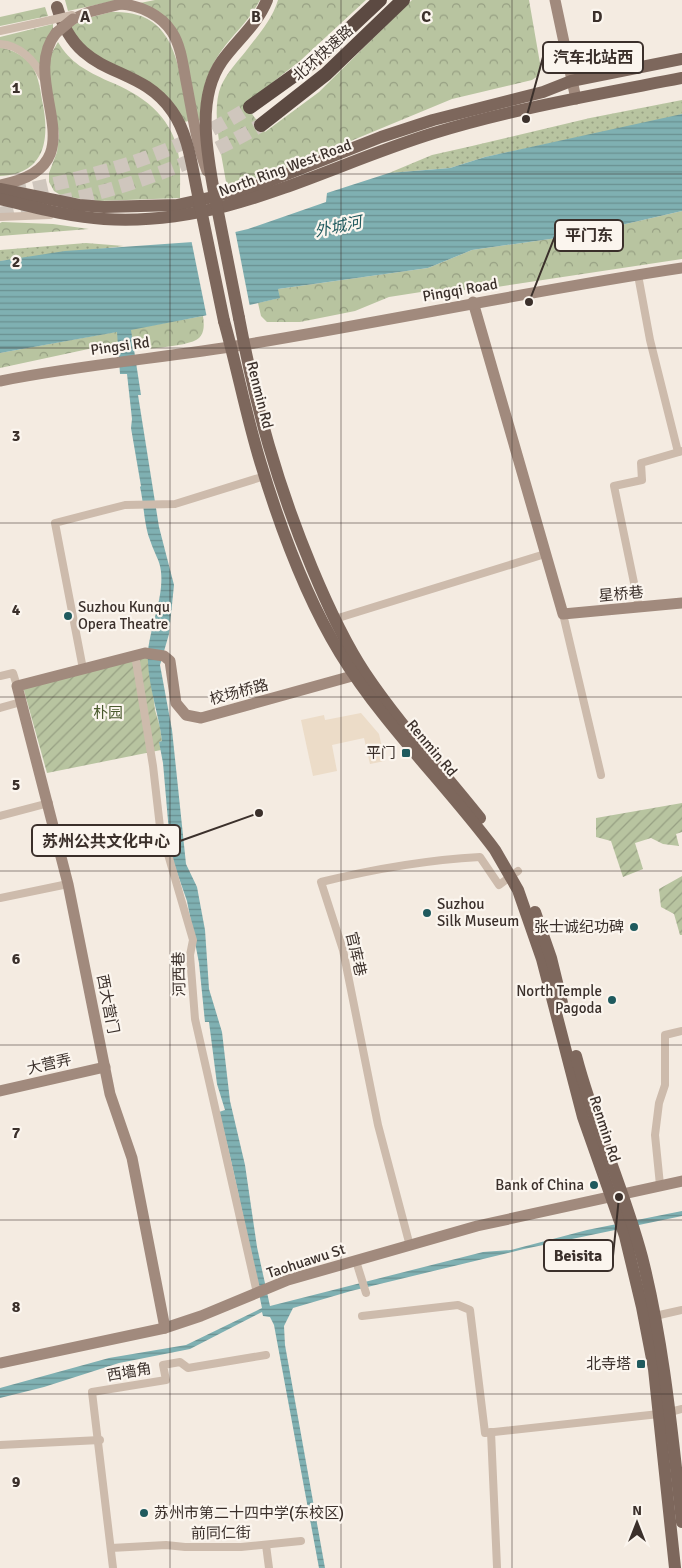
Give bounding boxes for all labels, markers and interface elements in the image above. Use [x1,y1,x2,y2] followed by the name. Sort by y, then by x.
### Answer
[80,7,91,27] text: A
[251,7,261,27] text: B
[421,7,431,27] text: C
[592,7,603,27] text: D
[289,21,357,85] street label: 北环快速路
[543,42,643,73] callout: 汽车北站西
[553,48,633,68] text: 汽车北站西
[12,78,21,98] text: 1
[216,136,354,200] street label: North Ring West Road
[313,212,367,242] water label: 外城河
[555,220,623,251] callout: 平门东
[565,226,613,246] text: 平门东
[12,252,20,272] text: 2
[421,275,499,305] street label: Pingqi Road
[89,333,151,359] street label: Pingsi Rd
[243,359,277,431] street label: Renmin Rd
[12,426,20,446] text: 3
[598,583,644,605] street label: 星桥巷
[78,598,170,633] place label: Suzhou Kunqu Opera Theatre
[12,600,21,620] text: 4
[62,610,74,622] marker: Suzhou Kunqu Opera Theatre
[208,676,270,708] street label: 校场桥路
[93,704,123,722] park label: 朴园
[403,716,461,780] street label: Renmin Rd
[366,744,396,762] place label: 平门
[400,747,412,759] marker: 平门
[12,775,20,795] text: 5
[32,825,180,856] callout: 苏州公共文化中心
[42,832,170,852] text: 苏州公共文化中心
[437,895,519,930] place label: Suzhou Silk Museum
[421,907,433,919] marker: Suzhou Silk Museum
[534,918,624,936] place label: 张士诚纪功碑
[628,921,640,933] marker: 张士诚纪功碑
[342,930,370,978] street label: 官库巷
[12,949,21,969] text: 6
[170,951,188,997] street label: 河西巷
[93,973,123,1035] street label: 西大营门
[516,982,602,1017] place label: North Temple Pagoda
[606,994,618,1006] marker: North Temple Pagoda
[25,1050,73,1078] street label: 大营弄
[586,1094,624,1165] street label: Renmin Rd
[12,1123,21,1143] text: 7
[495,1176,584,1194] place label: Bank of China
[588,1179,600,1191] marker: Bank of China
[265,1240,347,1282] street label: Taohuawu St
[544,1240,613,1271] callout: Beisita
[554,1246,602,1266] text: Beisita
[12,1297,21,1317] text: 8
[586,1355,631,1373] place label: 北寺塔
[635,1358,647,1370] marker: 北寺塔
[105,1359,153,1385] street label: 西墙角
[12,1472,21,1492] text: 9
[612,1498,662,1548] north arrow
[632,1502,642,1519] text: N
[154,1504,344,1522] place label: 苏州市第二十四中学(东校区)
[138,1507,150,1519] marker: 苏州市第二十四中学(东校区)
[191,1523,251,1543] street label: 前同仁街

